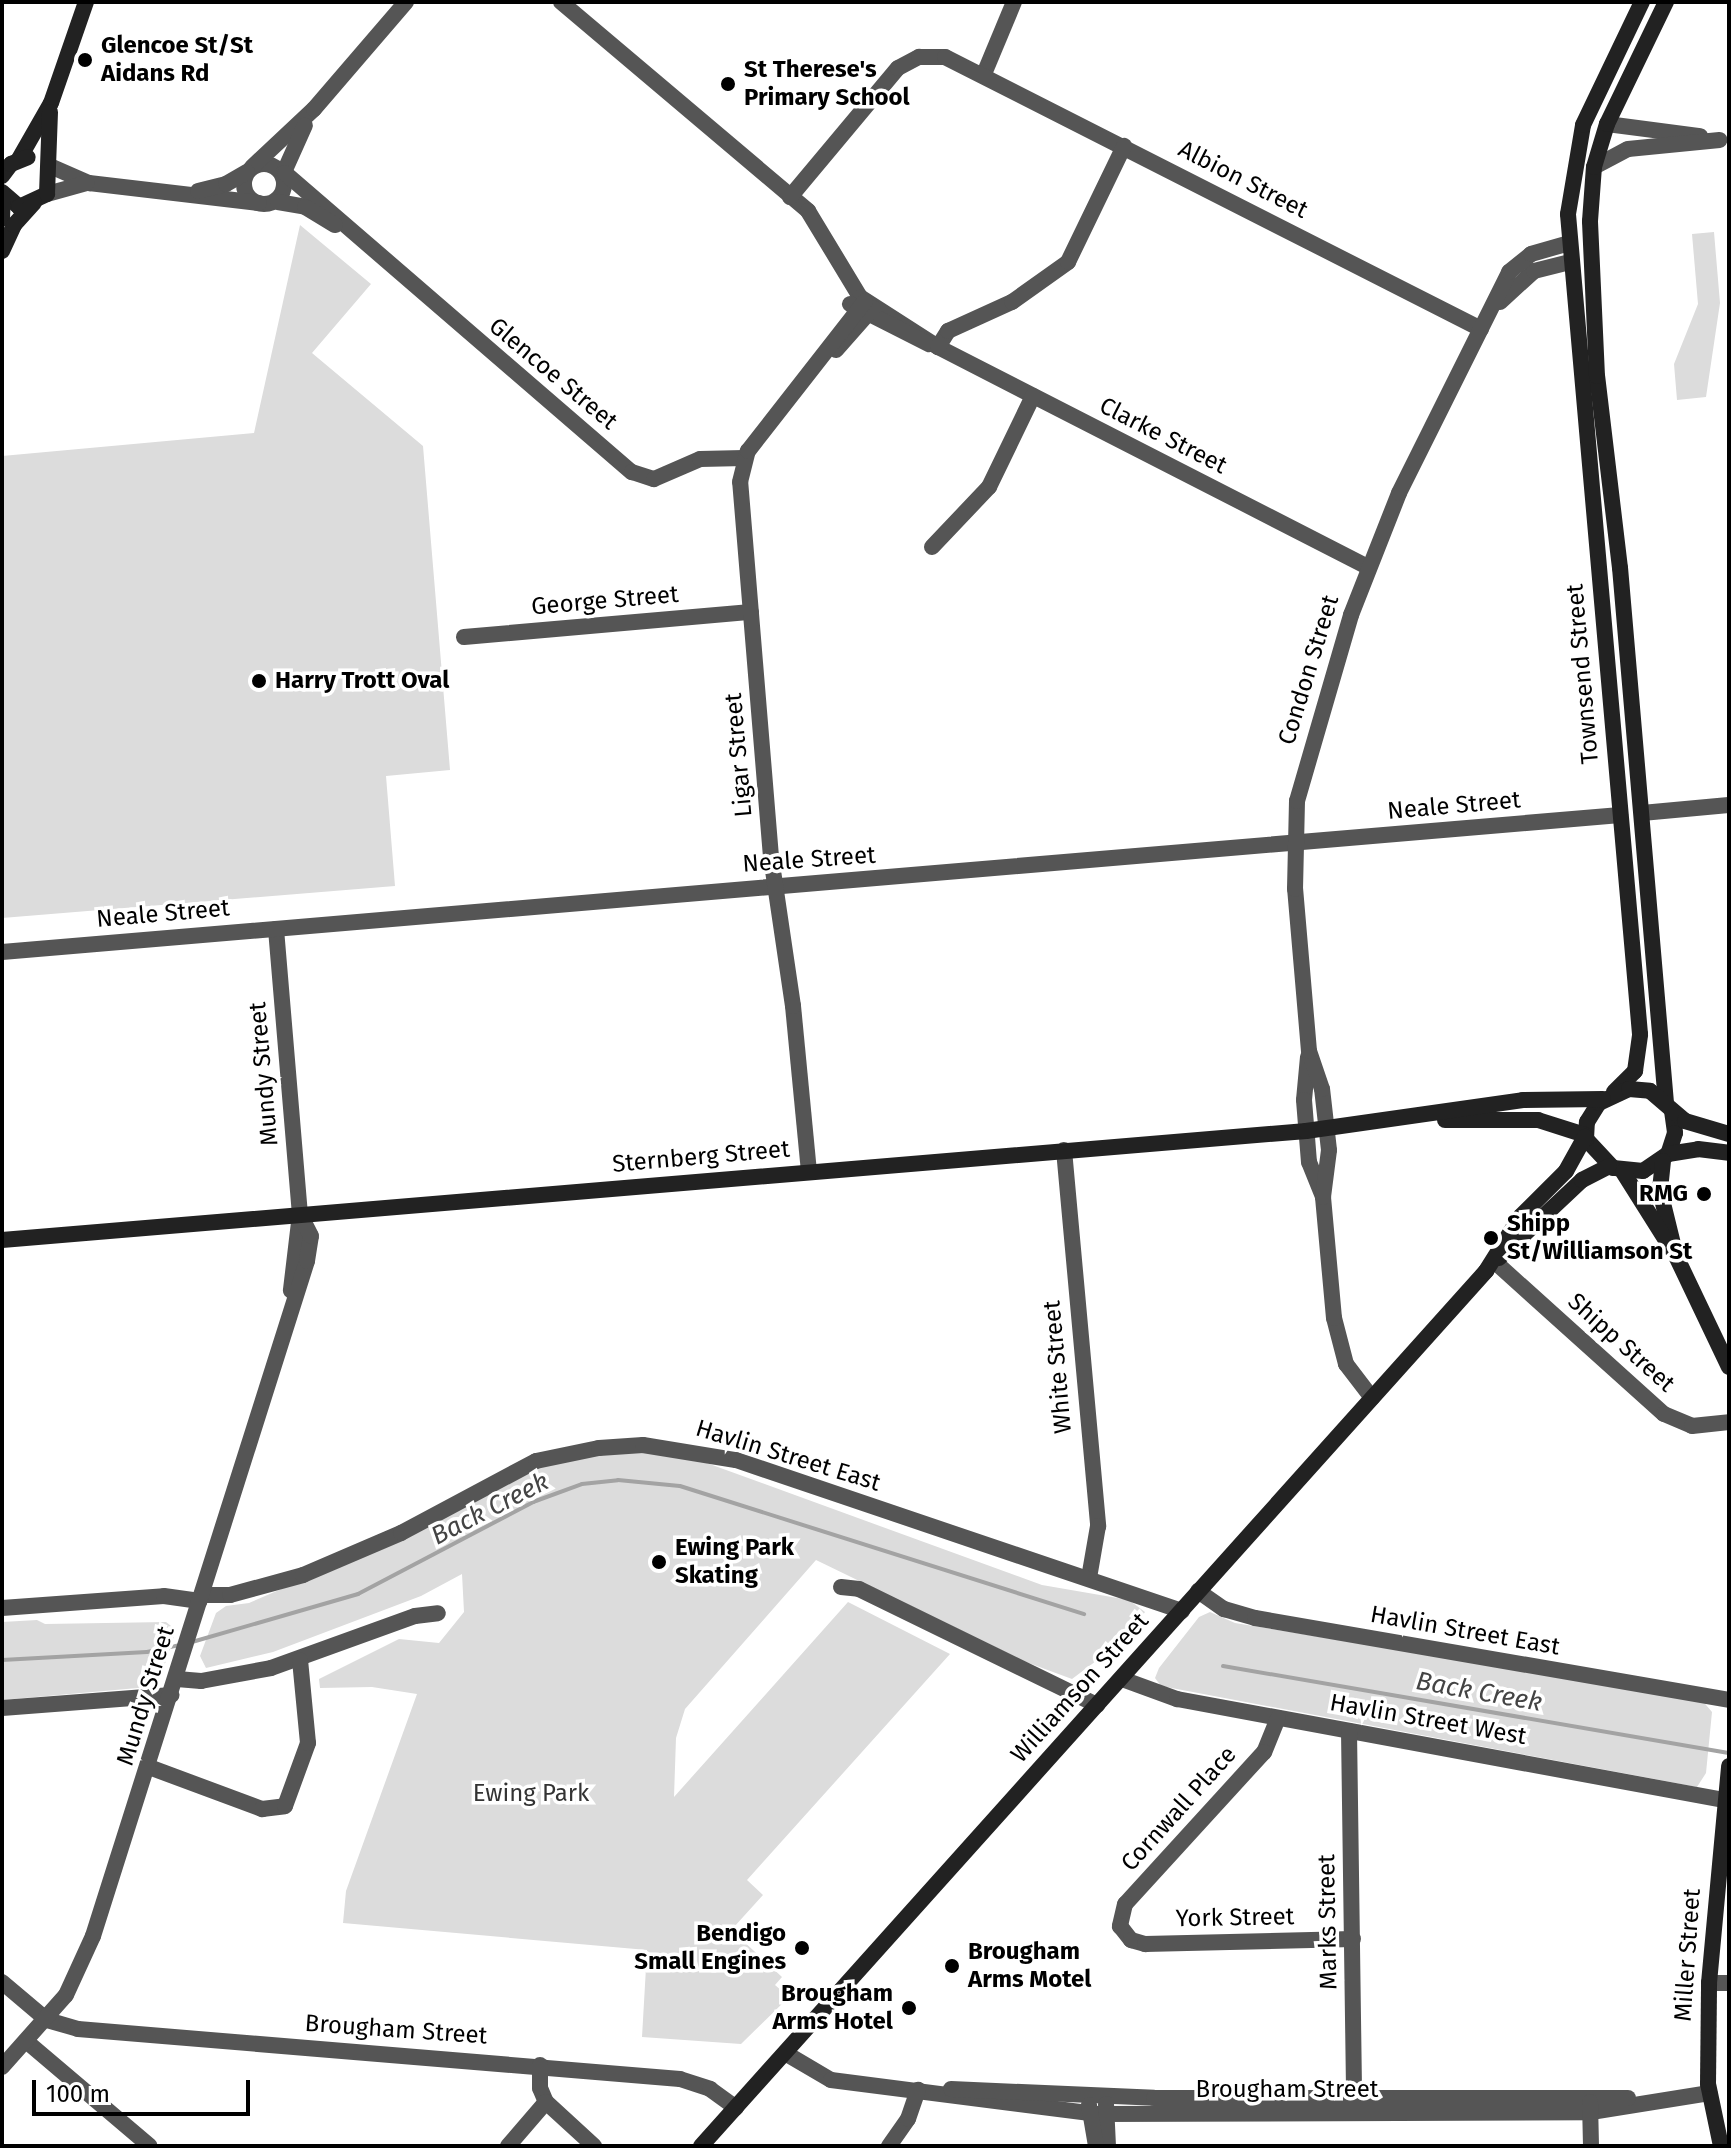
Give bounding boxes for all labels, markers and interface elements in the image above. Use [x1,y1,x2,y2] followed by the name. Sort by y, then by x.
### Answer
[101,32,253,88] place label: Glencoe St/St Aidans Rd
[76,51,94,69] marker: Glencoe St/St Aidans Rd
[744,56,910,112] place label: St Therese's Primary School
[719,75,737,93] marker: St Therese's Primary School
[1173,135,1313,225] street label: Albion Street
[483,312,623,436] street label: Glencoe Street
[1095,392,1231,480] street label: Clarke Street
[530,580,680,622] street label: George Street
[1561,583,1605,765] street label: Townsend Street
[1273,592,1345,748] street label: Condon Street
[275,667,449,695] place label: Harry Trott Oval
[250,672,268,690] marker: Harry Trott Oval
[719,692,759,818] street label: Ligar Street
[1386,786,1522,826] street label: Neale Street
[741,841,877,879] street label: Neale Street
[95,894,231,934] street label: Neale Street
[243,1001,285,1147] street label: Mundy Street
[611,1135,791,1179] street label: Sternberg Street
[1639,1180,1688,1208] place label: RMG
[1695,1185,1713,1203] marker: RMG
[1507,1210,1692,1266] place label: Shipp St/Williamson St
[1482,1229,1500,1247] marker: Shipp St/Williamson St
[1562,1288,1680,1398] street label: Shipp Street
[1038,1299,1078,1435] street label: White Street
[692,1414,884,1498] street label: Havlin Street East
[426,1466,554,1552] water label: Back Creek
[675,1534,794,1590] place label: Ewing Park Skating
[650,1553,668,1571] marker: Ewing Park Skating
[1368,1600,1562,1662] street label: Havlin Street East
[1005,1607,1155,1769] street label: Williamson Street
[111,1623,181,1769] street label: Mundy Street
[1413,1666,1545,1718] water label: Back Creek
[1327,1689,1529,1751] street label: Havlin Street West
[1115,1741,1243,1877] street label: Cornwall Place
[473,1780,589,1808] park label: Ewing Park
[1312,1854,1344,1990] street label: Marks Street
[1669,1888,1707,2022] street label: Miller Street
[1175,1903,1295,1933] street label: York Street
[634,1920,786,1976] place label: Bendigo Small Engines
[968,1938,1091,1994] place label: Brougham Arms Motel
[793,1939,811,1957] marker: Bendigo Small Engines
[943,1957,961,1975] marker: Brougham Arms Motel
[772,1980,893,2036] place label: Brougham Arms Hotel
[900,1999,918,2017] marker: Brougham Arms Hotel
[304,2009,488,2051] street label: Brougham Street
[36,2064,254,2114] scale bar
[1196,2076,1378,2104] street label: Brougham Street
[46,2080,110,2108] text: 100 m

